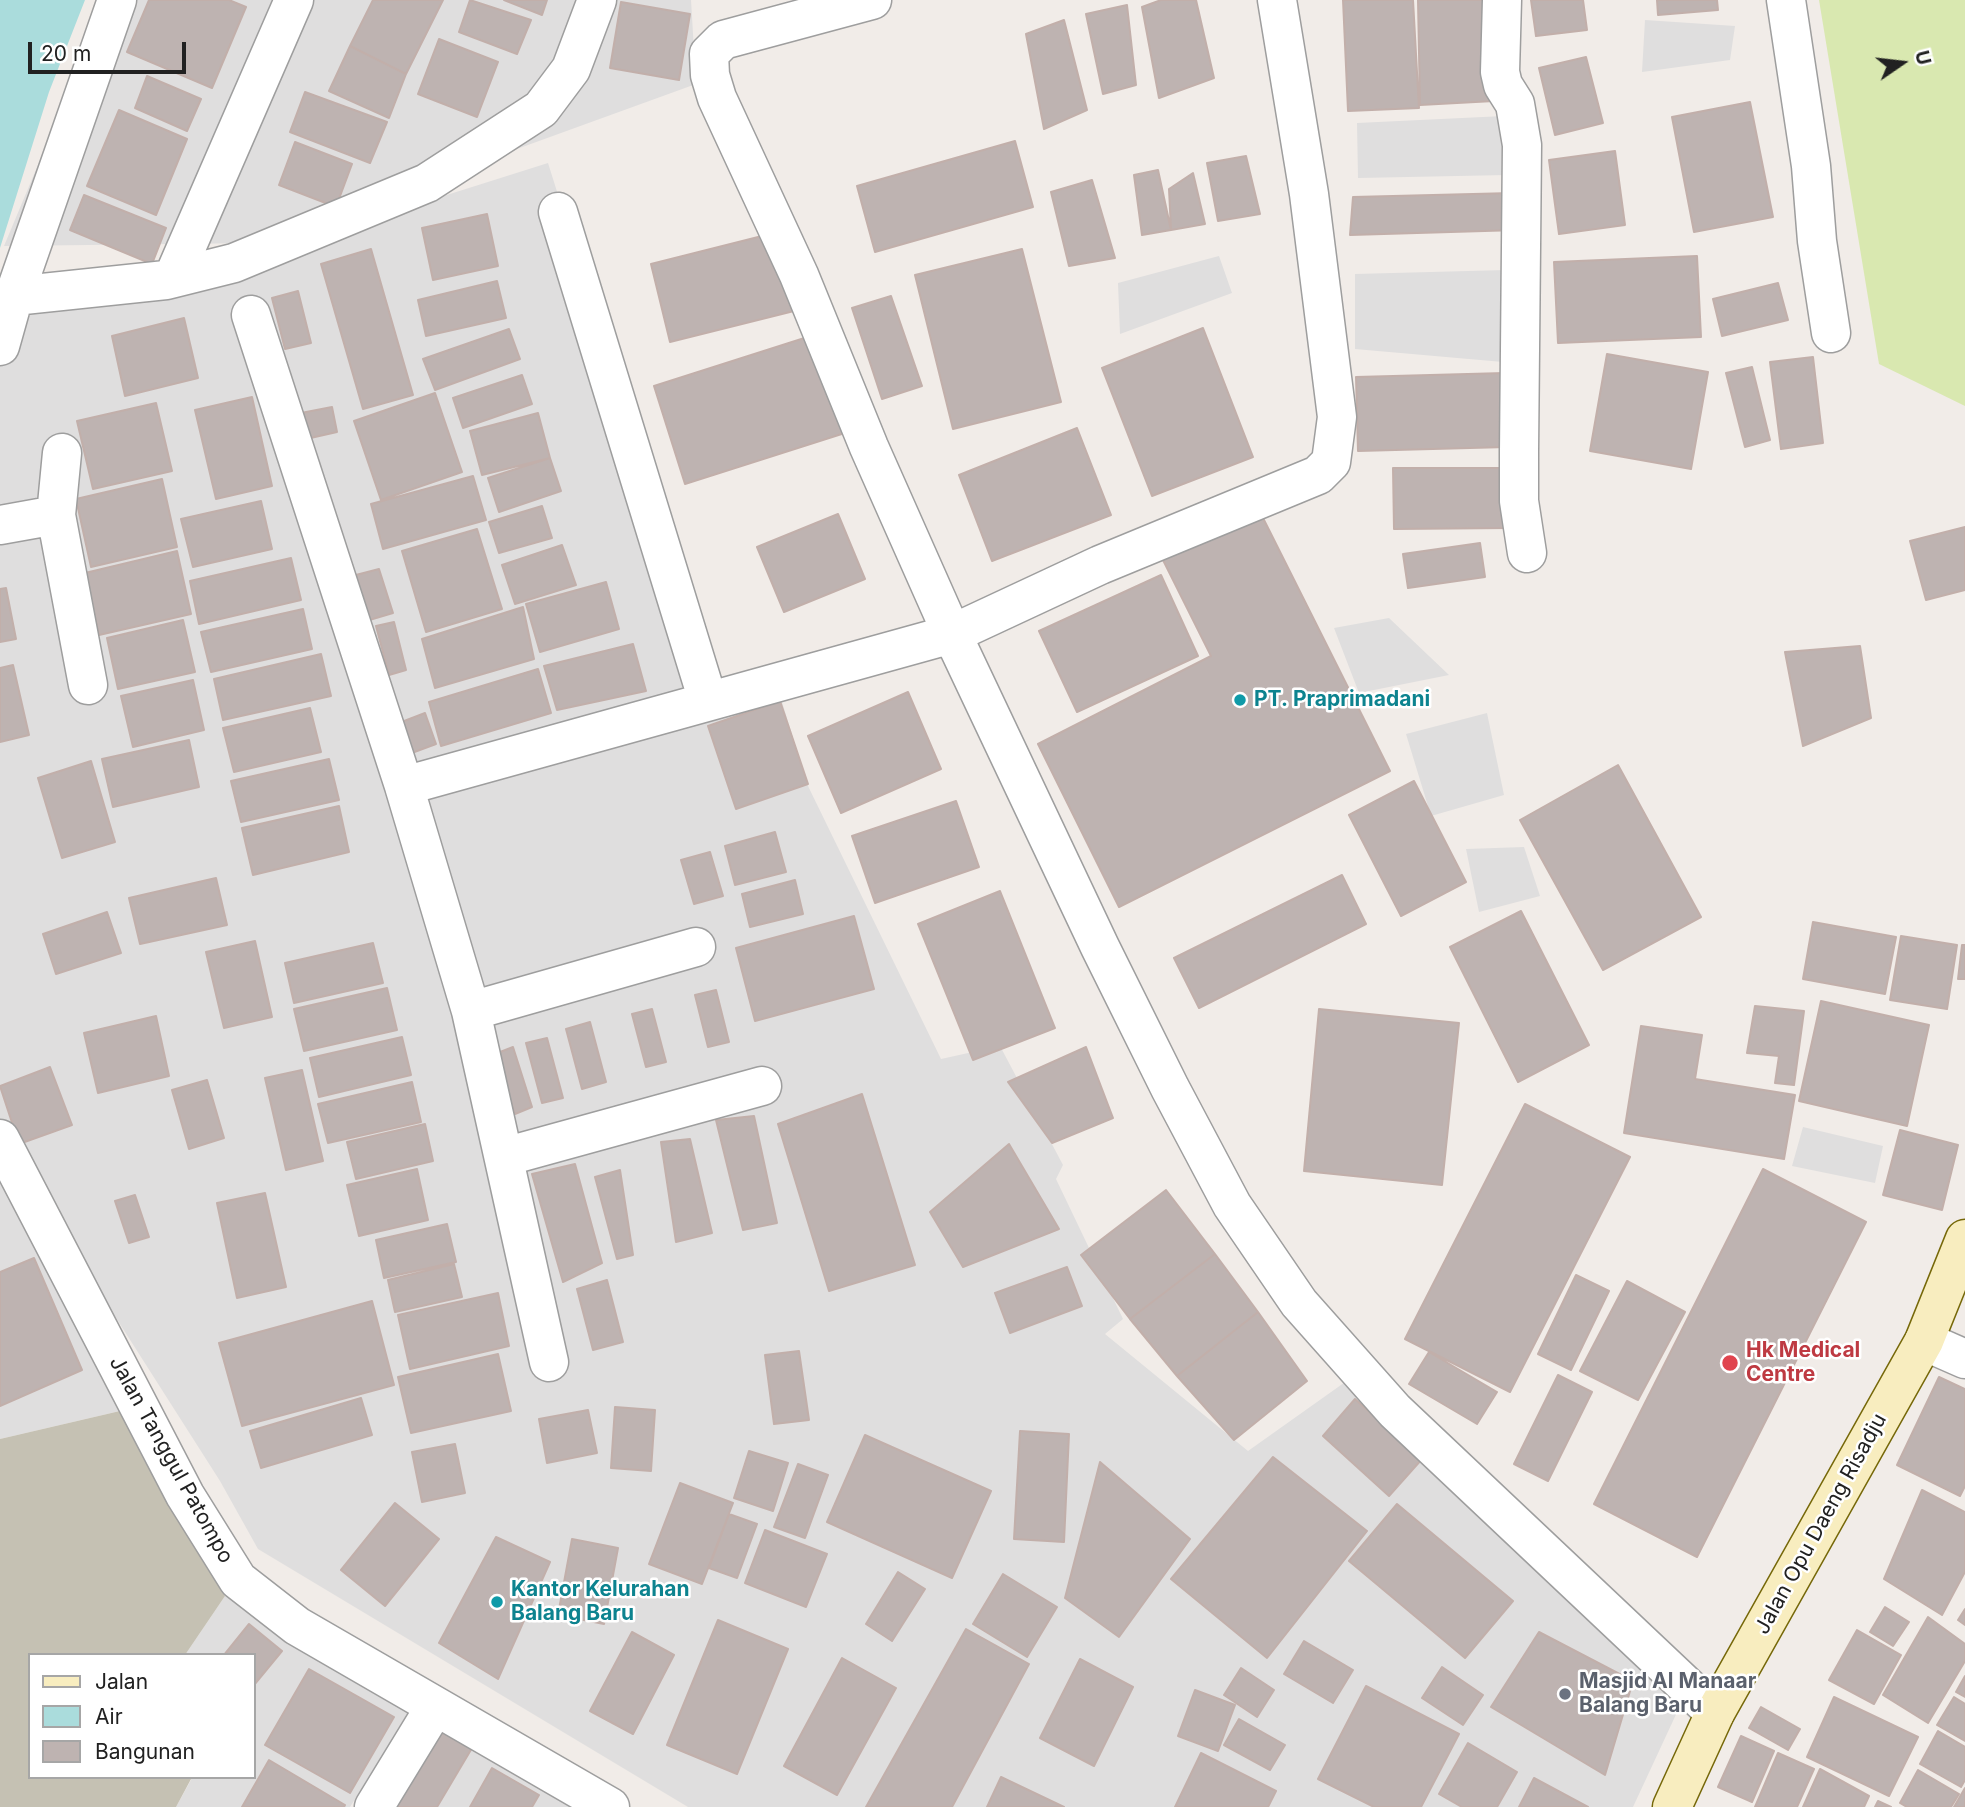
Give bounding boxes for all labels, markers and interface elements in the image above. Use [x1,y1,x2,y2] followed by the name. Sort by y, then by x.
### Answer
[32,28,189,72] scale bar
[1867,28,1937,98] north arrow
[41,41,91,66] text: 20 m
[1910,48,1936,67] text: U
[1254,687,1430,713] place label: PT. Praprimadani
[1232,692,1248,708] marker: PT. Praprimadani
[1746,1338,1860,1388] place label: Hk Medical Centre
[104,1352,238,1568] street label: Jalan Tanggul Patompo
[1720,1353,1740,1373] marker: Hk Medical Centre
[1750,1409,1892,1639] street label: Jalan Opu Daeng Risadju
[511,1577,690,1627] place label: Kantor Kelurahan Balang Baru
[489,1594,505,1610] marker: Kantor Kelurahan Balang Baru
[28,1653,256,1779] legend
[95,1669,148,1694] text: Jalan
[1579,1669,1756,1719] place label: Masjid Al Manaar Balang Baru
[1557,1686,1573,1702] marker: Masjid Al Manaar Balang Baru
[95,1704,123,1729] text: Air
[95,1739,195,1764] text: Bangunan

